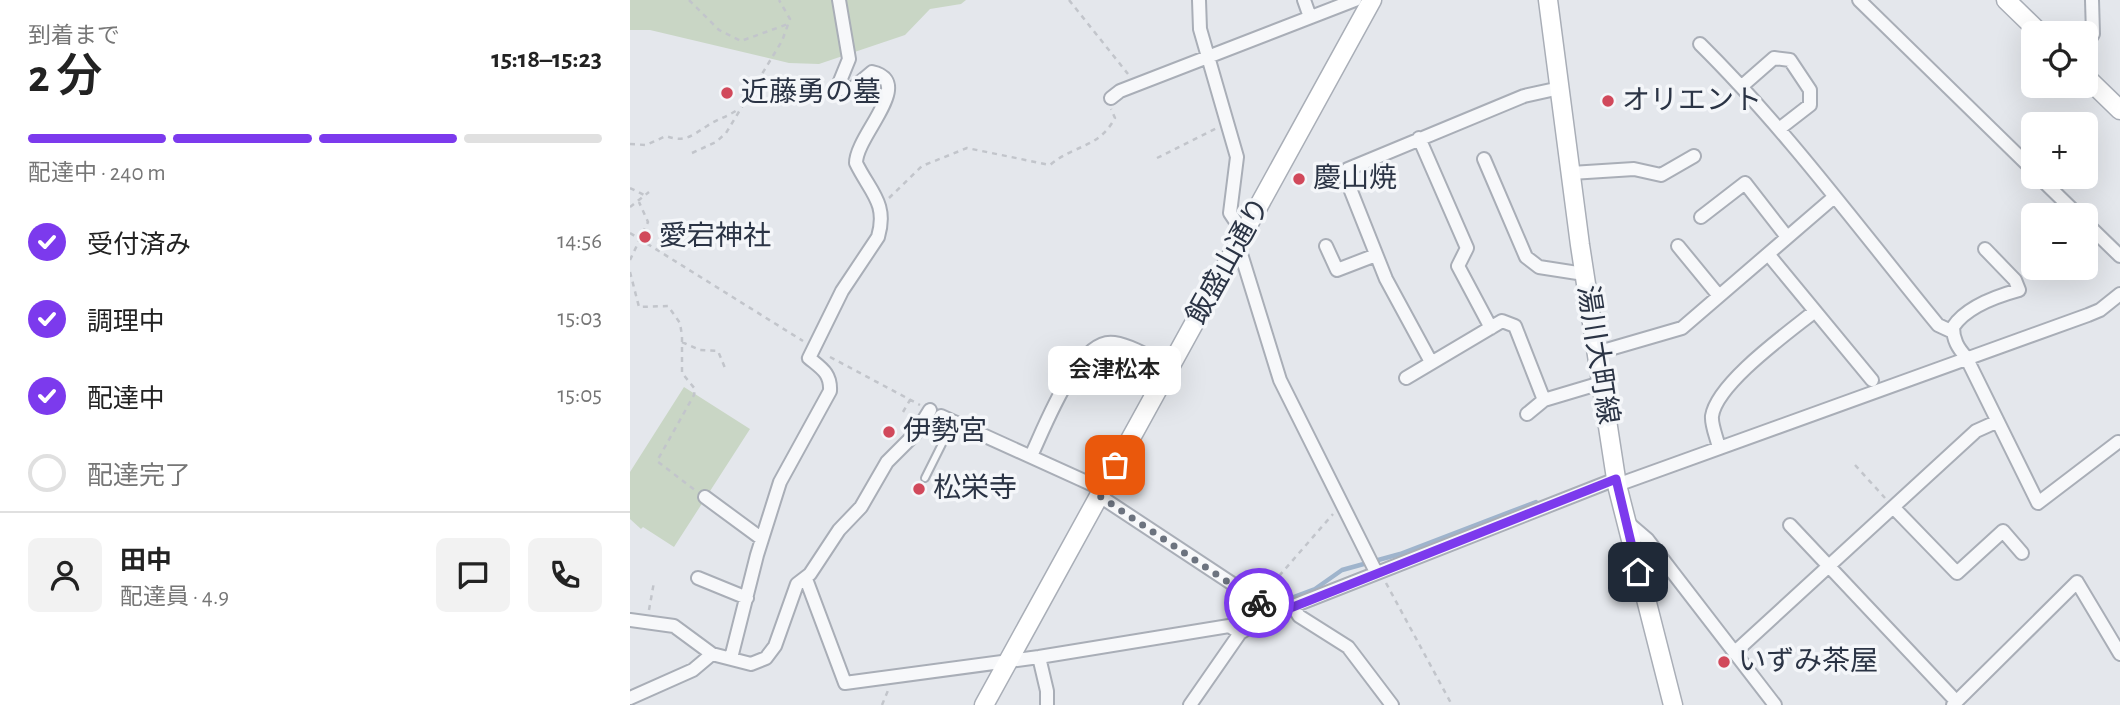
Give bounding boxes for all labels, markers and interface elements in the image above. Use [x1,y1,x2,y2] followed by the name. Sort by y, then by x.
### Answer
[2021,21,2098,280] map controls
[2021,21,2098,98] button: locate
[28,25,120,48] text: 到着まで
[491,46,602,72] text: 15:18–15:23
[28,54,103,100] text: 2 分
[741,77,881,107] place label: 近藤勇の墓
[719,85,735,101] marker: 近藤勇の墓
[1622,87,1762,115] place label: オリエント
[1600,93,1616,109] marker: オリエント
[2021,112,2098,189] button: +
[28,162,166,185] text: 配達中 · 240 m
[1313,163,1397,193] place label: 慶山焼
[1291,171,1307,187] marker: 慶山焼
[1181,192,1275,329] street label: 飯盛山通り
[2021,203,2098,280] button: −
[659,221,771,251] place label: 愛宕神社
[28,223,66,261] icon: check
[637,229,653,245] marker: 愛宕神社
[557,230,602,253] text: 14:56
[87,232,191,258] text: 受付済み
[1572,283,1624,426] street label: 湯川大町線
[28,300,66,338] icon: check
[558,307,602,330] text: 15:03
[87,309,165,335] text: 調理中
[1049,346,1182,395] callout: 会津松本
[1069,359,1161,382] text: 会津松本
[28,377,66,415] icon: check
[557,384,602,407] text: 15:05
[87,386,165,412] text: 配達中
[903,416,987,446] place label: 伊勢宮
[881,424,897,440] marker: 伊勢宮
[1085,435,1145,495] pin
[1096,446,1134,484] icon: bag
[87,463,191,489] text: 配達完了
[933,473,1017,503] place label: 松栄寺
[911,481,927,497] marker: 松栄寺
[28,538,102,612] button: person
[436,538,510,612] button: chat
[528,538,602,612] button: phone
[1608,542,1668,602] pin
[120,548,172,574] text: 田中
[1619,553,1657,591] icon: home
[1224,568,1294,638] courier
[1240,584,1278,622] icon: bike
[120,586,229,609] text: 配達員 · 4.9
[1738,646,1878,676] place label: いずみ茶屋
[1716,654,1732,670] marker: いずみ茶屋

